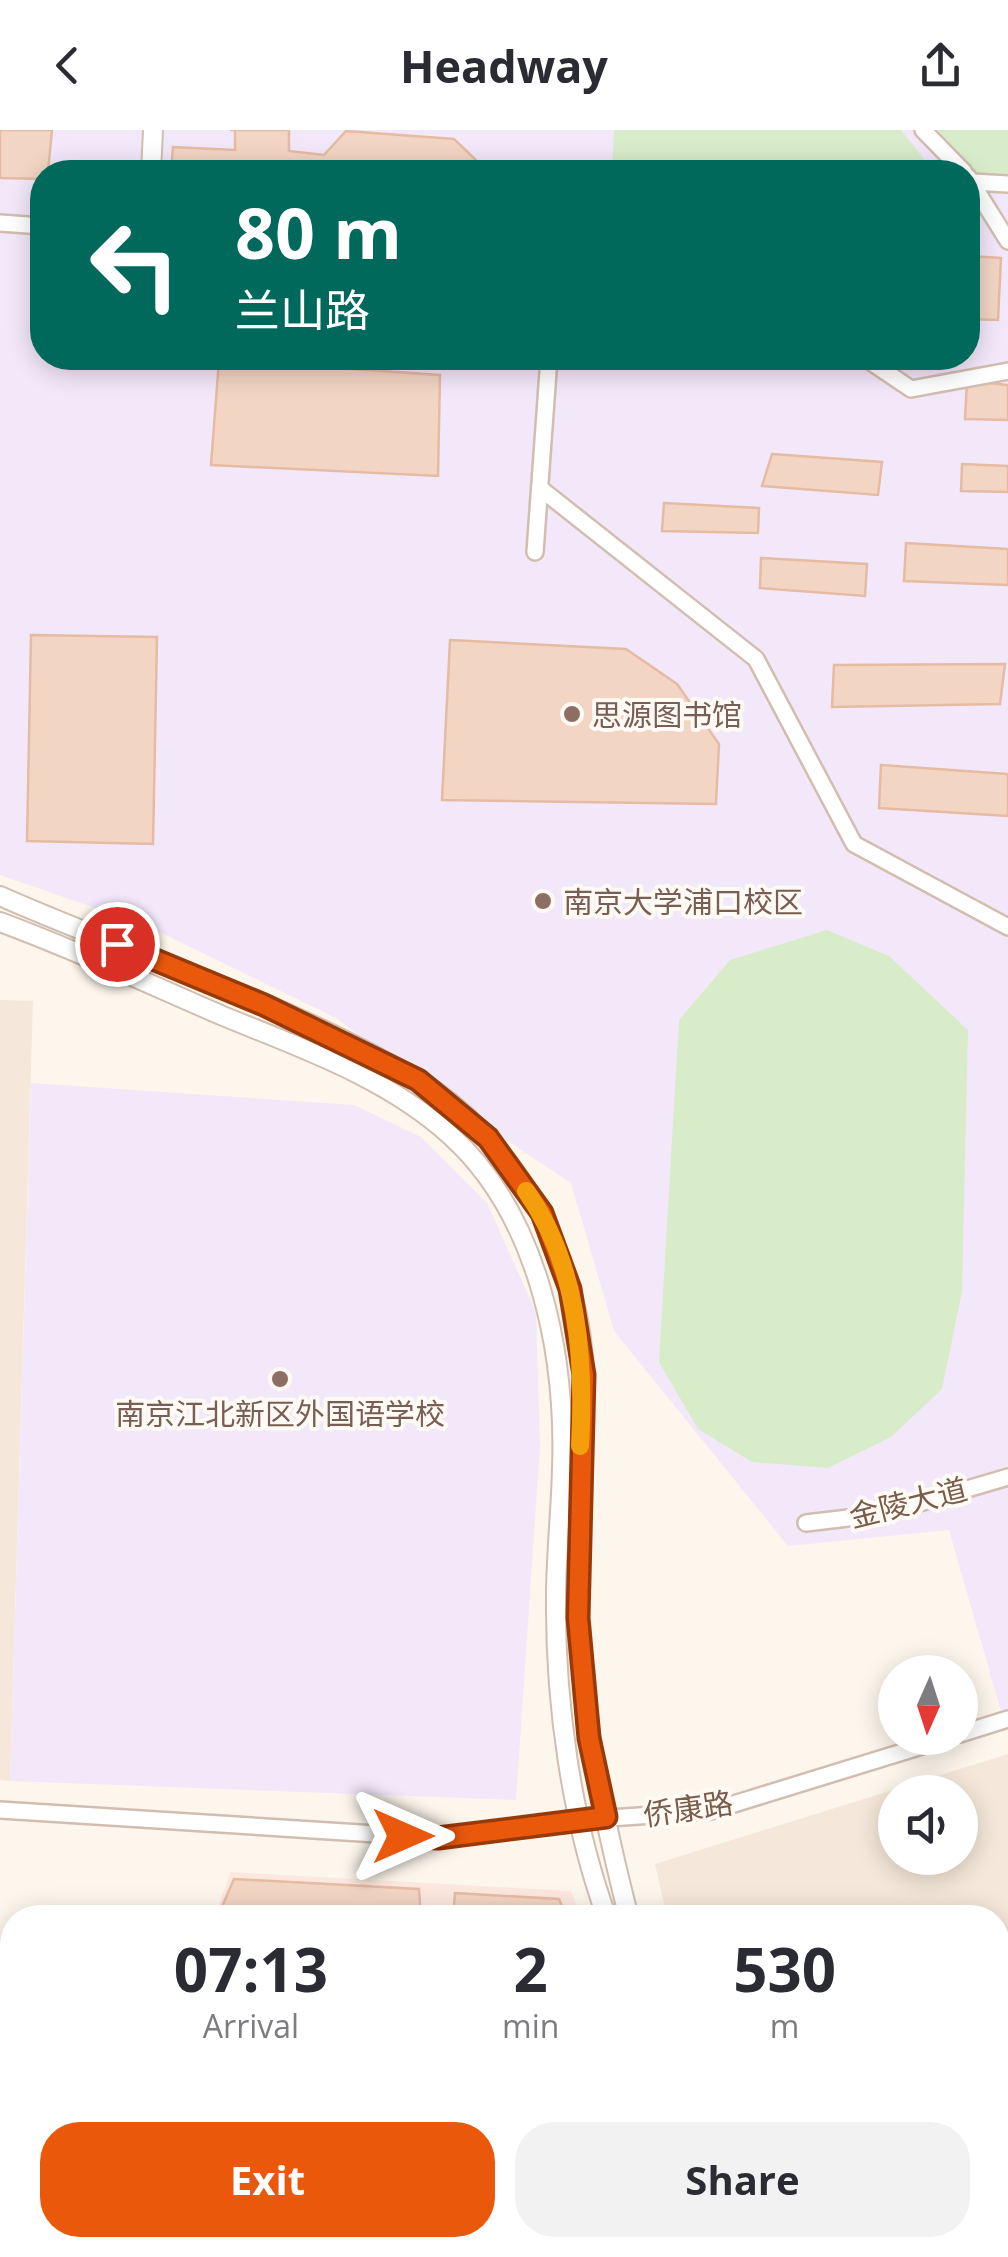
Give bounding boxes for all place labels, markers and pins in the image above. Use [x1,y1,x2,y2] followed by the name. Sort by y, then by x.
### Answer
[592,694,742,735] place label: 思源图书馆
[561,703,583,725] marker: 思源图书馆
[563,881,803,922] place label: 南京大学浦口校区
[532,890,554,912] marker: 南京大学浦口校区
[75,902,160,987] pin
[269,1368,291,1390] marker: 南京江北新区外国语学校
[115,1393,445,1434] place label: 南京江北新区外国语学校

